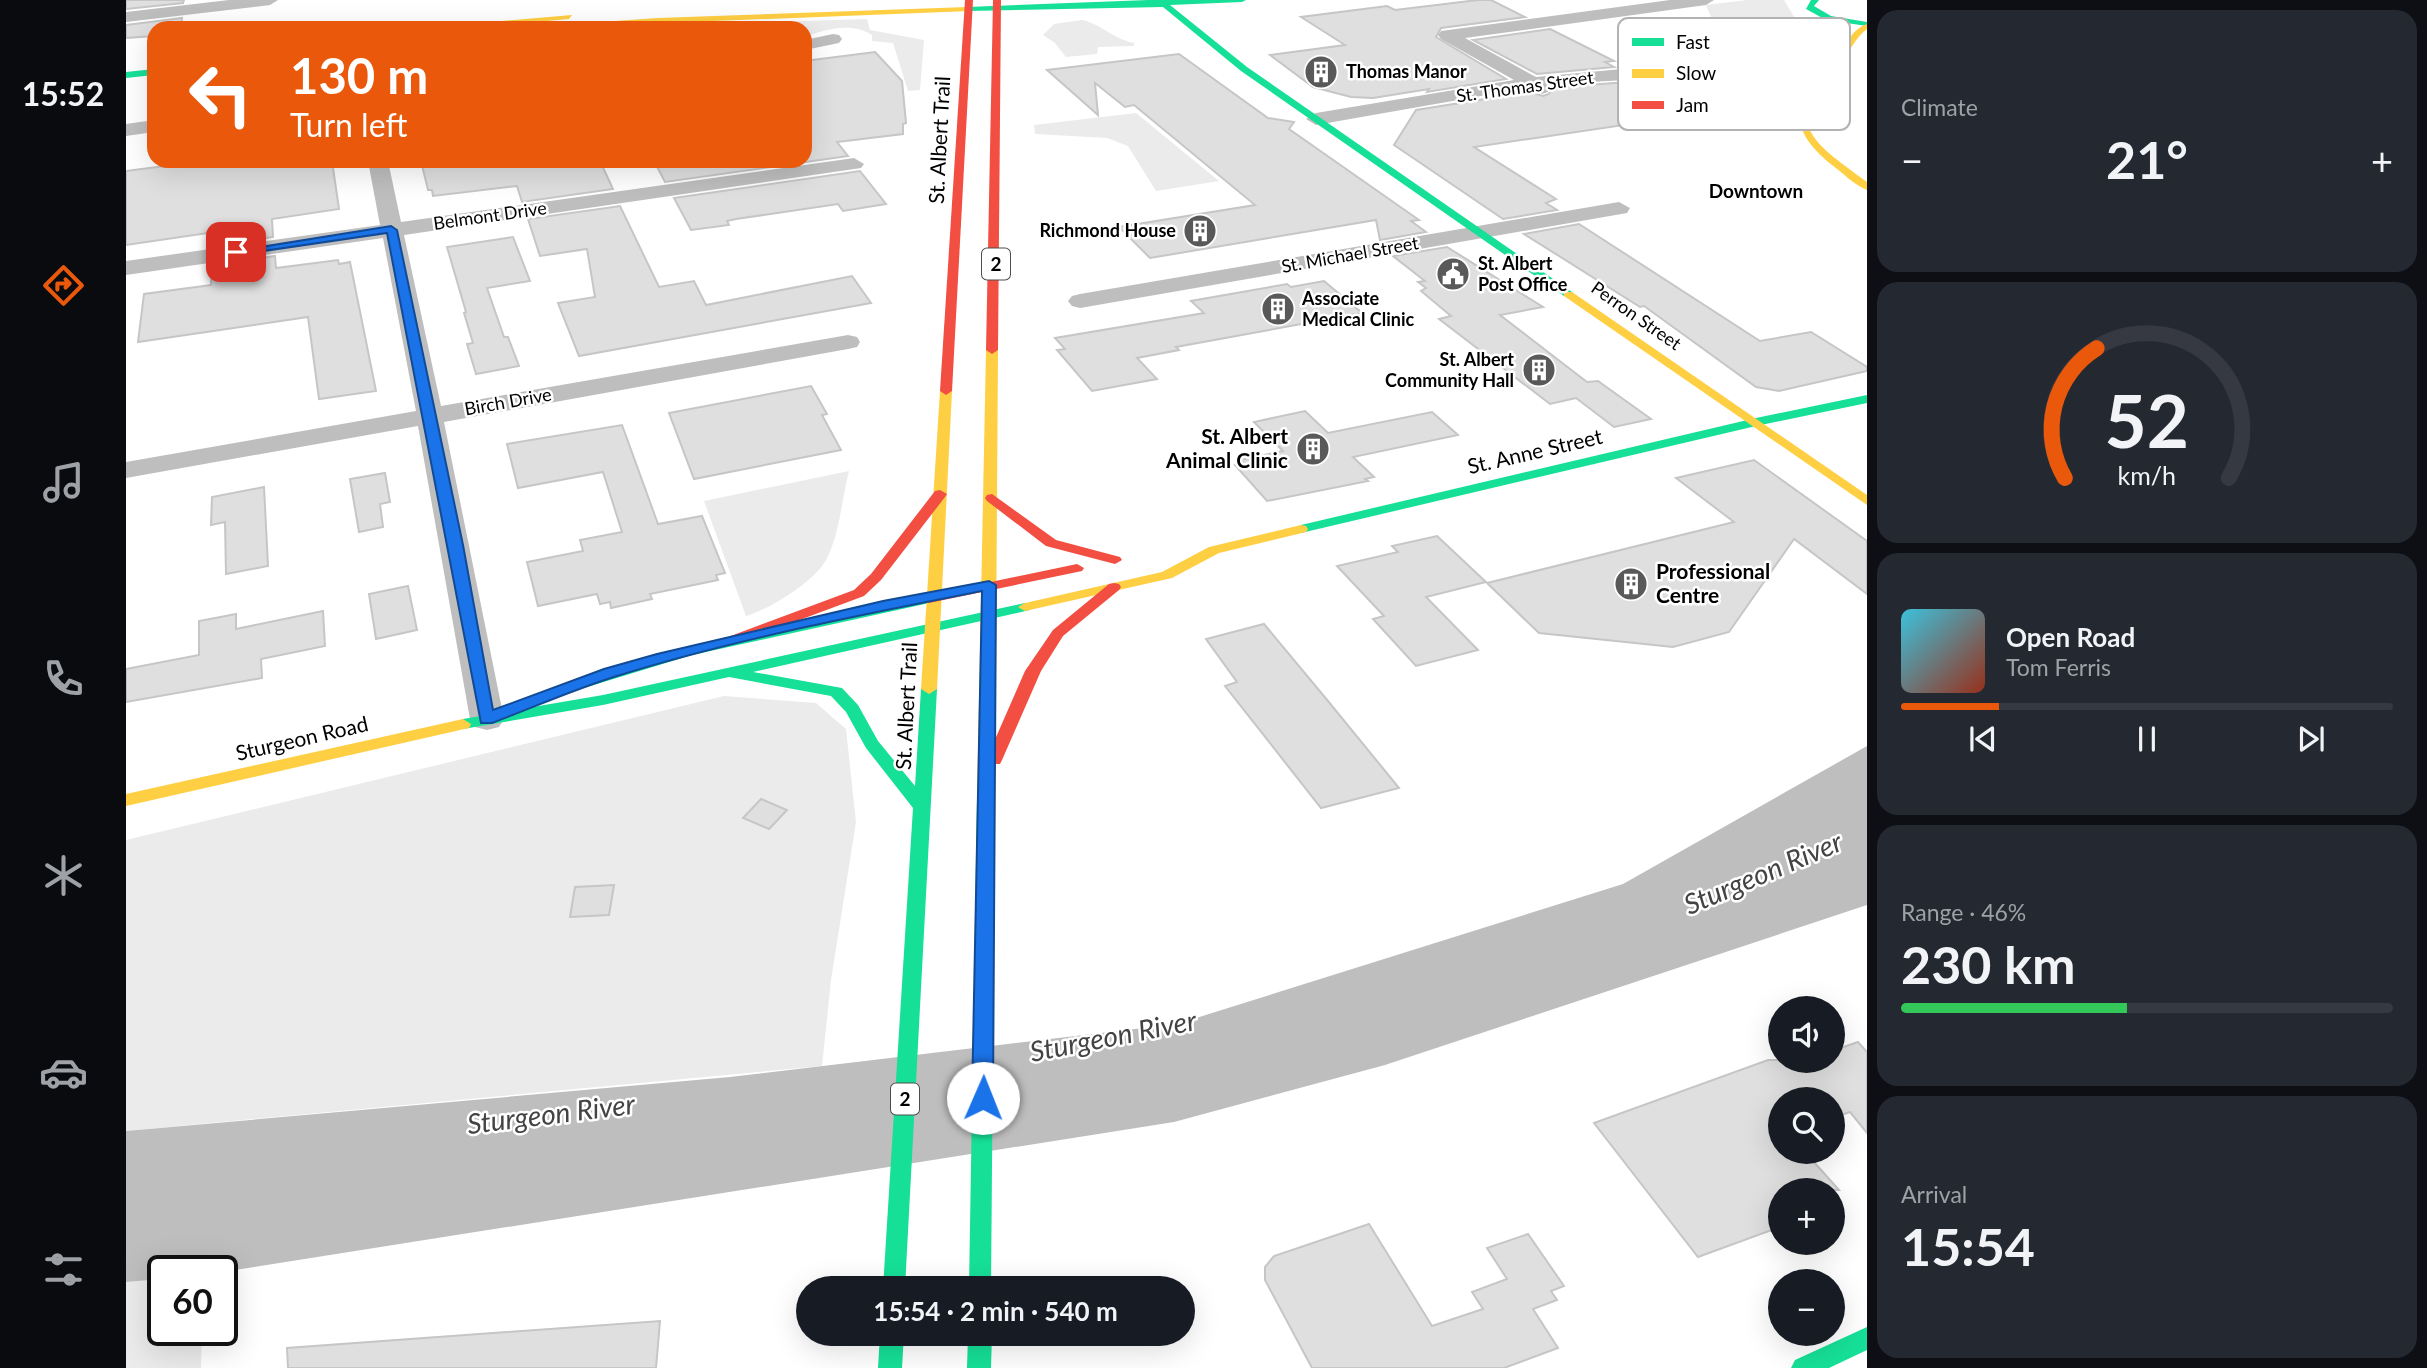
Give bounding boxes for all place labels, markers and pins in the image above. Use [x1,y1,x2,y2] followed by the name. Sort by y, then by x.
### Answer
[1302,53,1340,91] building icon: Thomas Manor
[1346,60,1467,82] place label: Thomas Manor
[1181,212,1219,250] building icon: Richmond House
[1039,219,1176,241] place label: Richmond House
[206,222,266,282] pin
[1478,252,1568,295] place label: St. Albert Post Office
[1434,255,1472,293] public building icon: St. Albert Post Office
[1301,287,1414,330] place label: Associate Medical Clinic
[1259,290,1297,328] building icon: Associate Medical Clinic
[1385,348,1514,391] place label: St. Albert Community Hall
[1520,351,1558,389] building icon: St. Albert Community Hall
[1165,423,1288,472] place label: St. Albert Animal Clinic
[1294,430,1332,468] building icon: St. Albert Animal Clinic
[1656,558,1770,607] place label: Professional Centre
[1612,565,1650,603] building icon: Professional Centre

